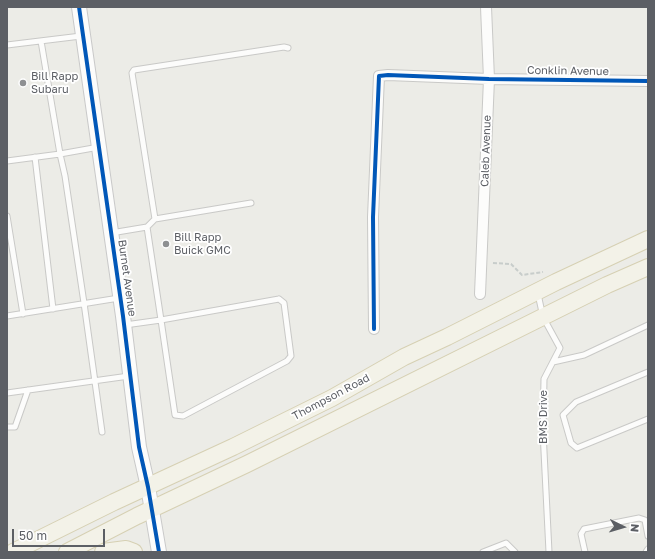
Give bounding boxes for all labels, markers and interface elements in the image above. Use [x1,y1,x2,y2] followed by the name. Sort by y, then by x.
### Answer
[527,64,609,78] street label: Conklin Avenue
[31,70,78,96] place label: Bill Rapp Subaru
[18,78,28,88] marker: Bill Rapp Subaru
[478,115,494,187] street label: Caleb Avenue
[174,231,231,257] place label: Bill Rapp Buick GMC
[115,239,139,317] street label: Burnet Avenue
[161,239,171,249] marker: Bill Rapp Buick GMC
[290,371,372,423] street label: Thompson Road
[537,390,551,444] street label: BMS Drive
[603,507,643,547] north arrow
[14,521,107,547] scale bar
[629,523,642,533] text: N
[19,528,47,543] text: 50 m

